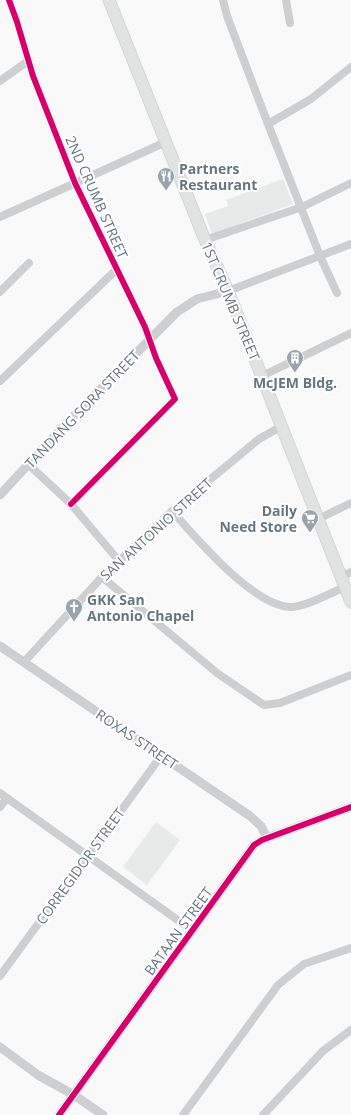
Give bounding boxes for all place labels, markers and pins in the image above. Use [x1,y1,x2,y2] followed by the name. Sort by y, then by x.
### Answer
[179,159,257,194] place label: Partners Restaurant
[156,166,176,191] restaurant icon: Partners Restaurant
[285,348,305,373] building icon: McJEM Bldg.
[253,373,337,392] place label: McJEM Bldg.
[219,501,297,536] place label: Daily Need Store
[300,508,320,533] supermarket icon: Daily Need Store
[87,590,194,625] place label: GKK San Antonio Chapel
[64,597,84,622] church icon: GKK San Antonio Chapel

